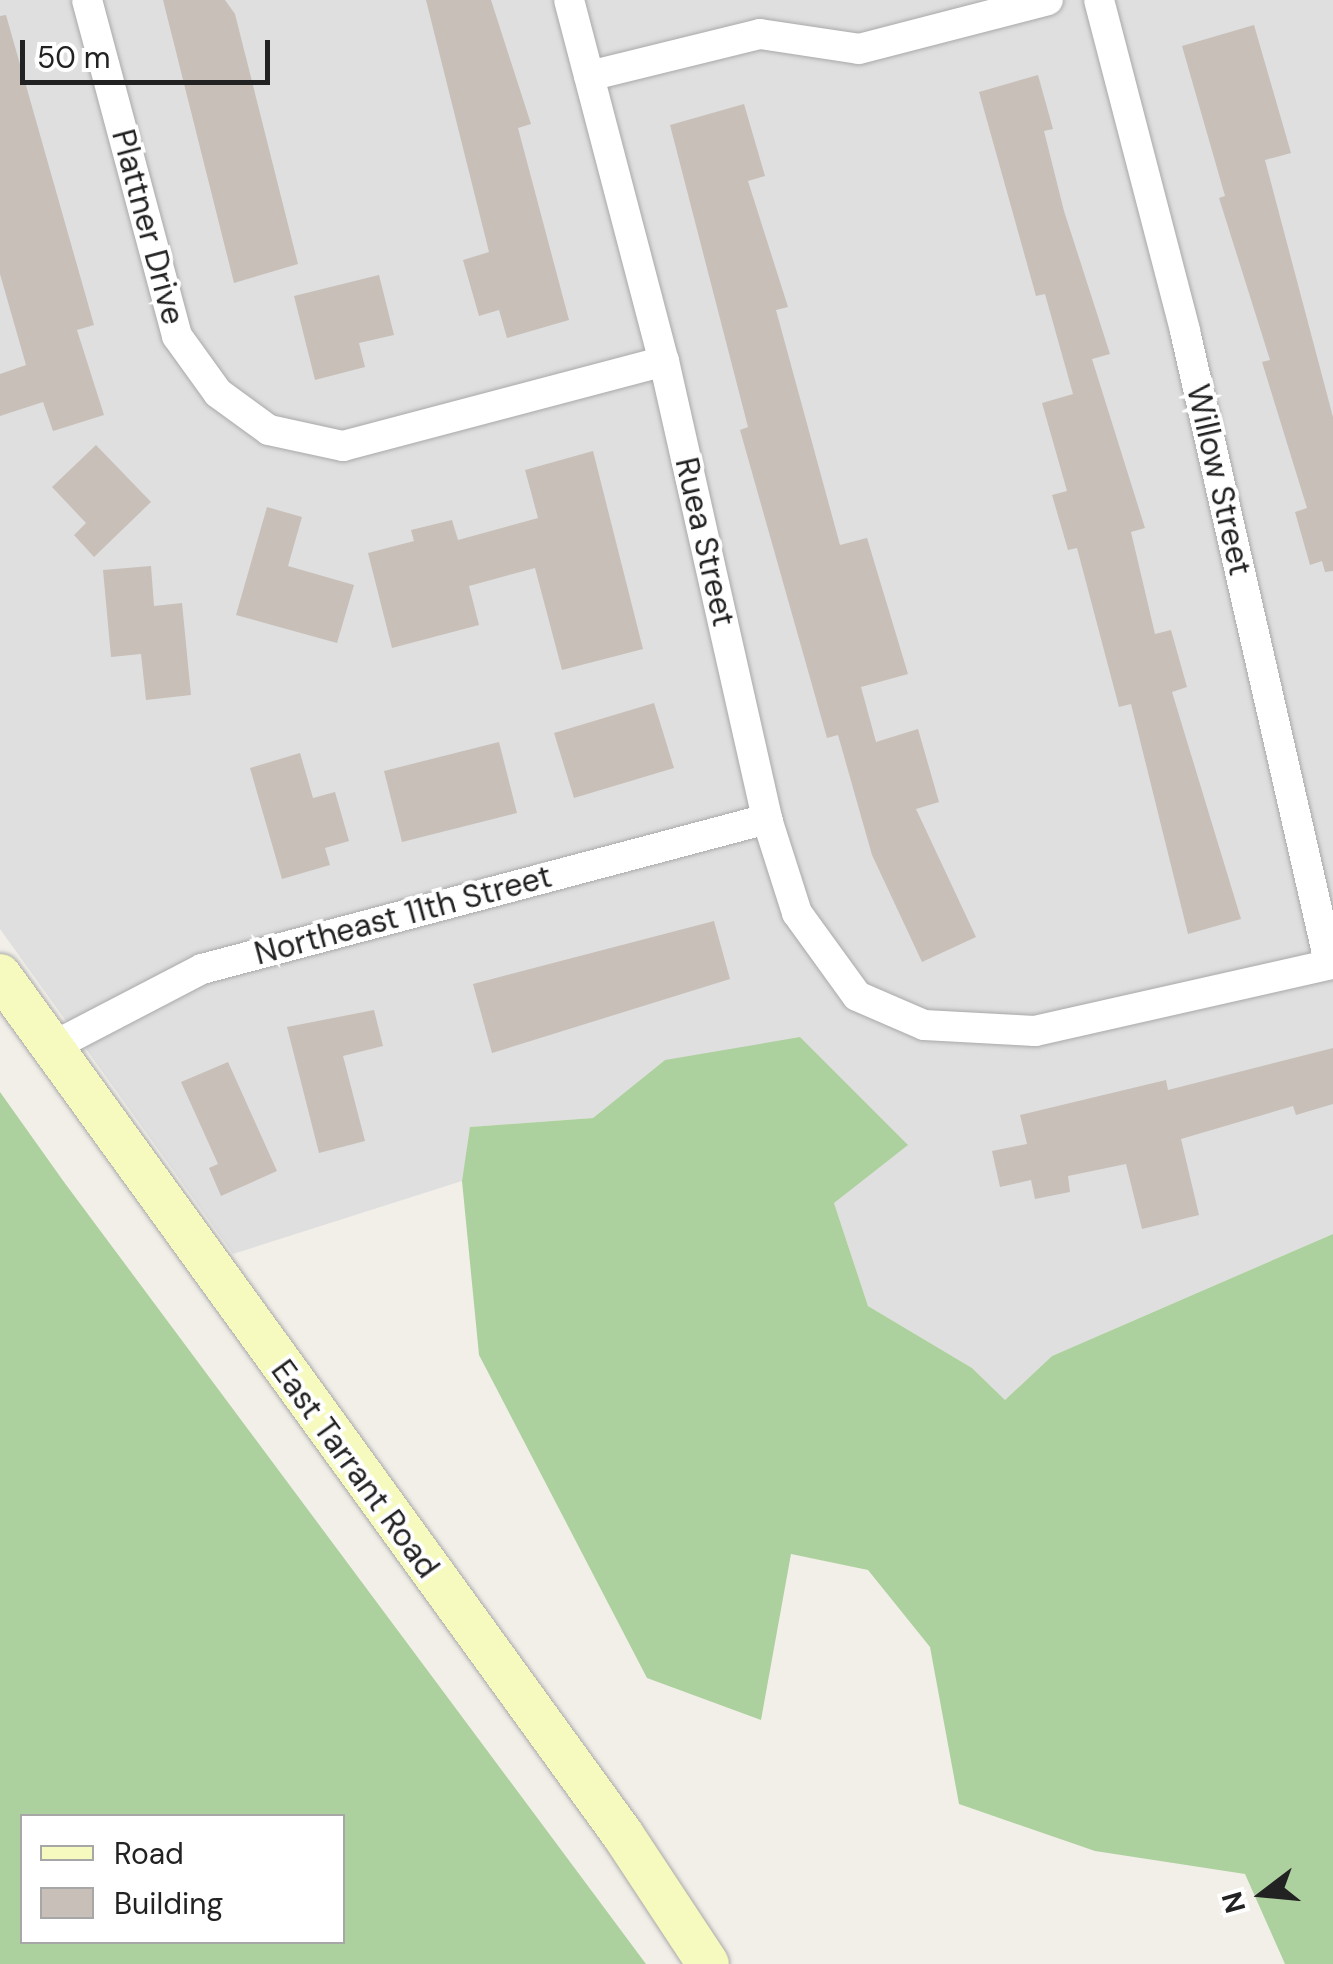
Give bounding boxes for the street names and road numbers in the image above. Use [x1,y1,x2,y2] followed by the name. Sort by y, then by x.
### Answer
[104,125,192,329] street label: Plattner Drive
[1178,381,1260,579] street label: Willow Street
[667,454,743,630] street label: Ruea Street
[250,857,556,973] street label: Northeast 11th Street
[263,1353,447,1585] street label: East Tarrant Road

